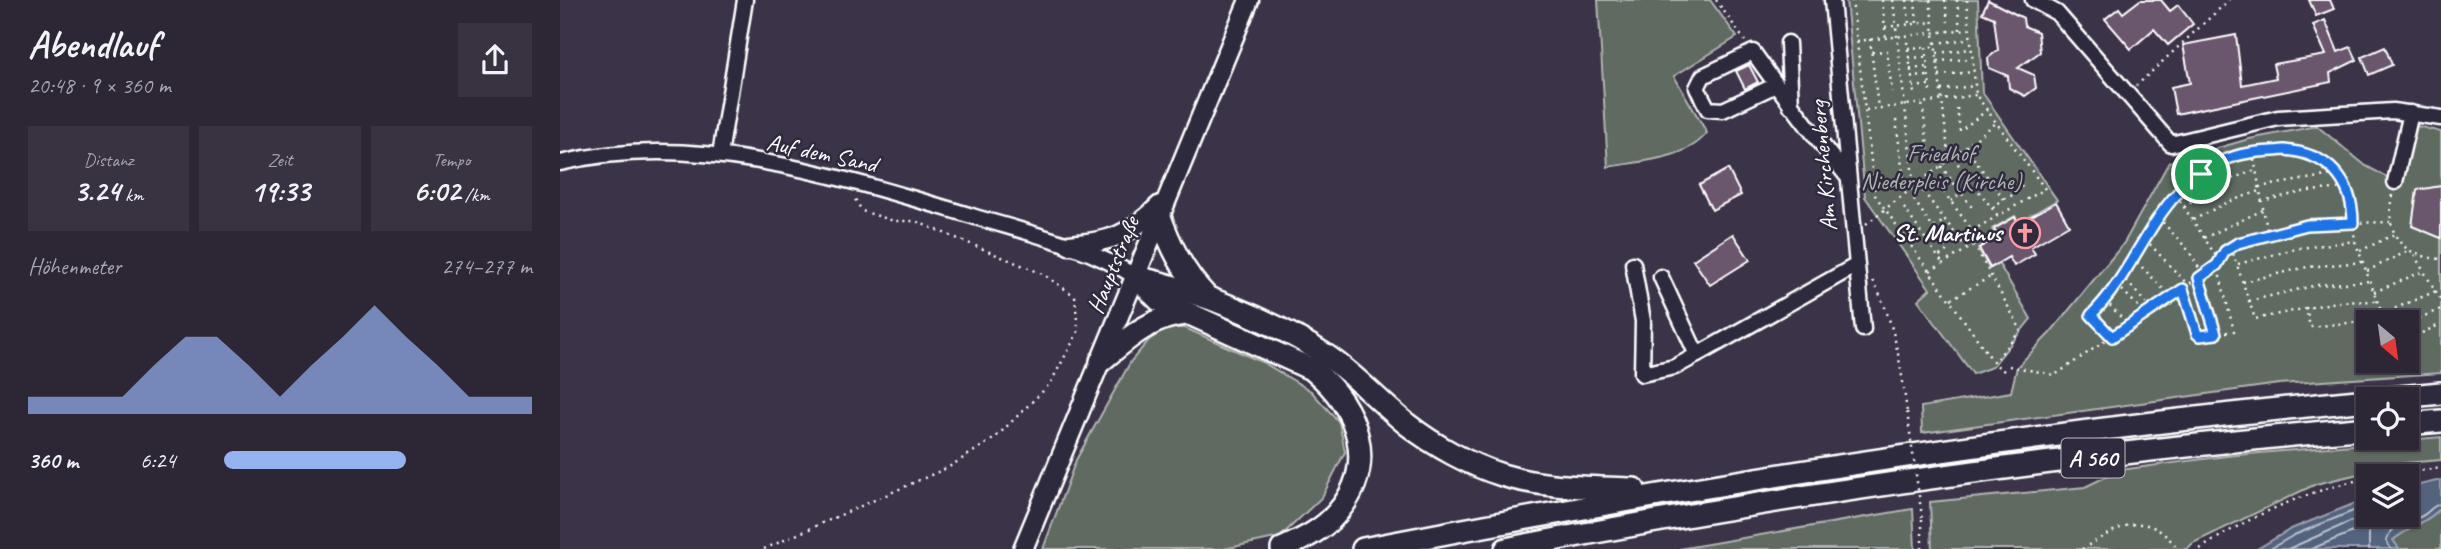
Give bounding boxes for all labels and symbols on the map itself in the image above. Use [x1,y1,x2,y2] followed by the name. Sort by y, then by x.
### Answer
[1802,97,1844,232] street label: Am Kirchenberg
[764,127,883,180] street label: Auf dem Sand
[1861,138,2022,196] park label: Friedhof Niederpleis (Kirche)
[2171,144,2231,204] pin
[1080,210,1147,318] street label: Hauptstraße
[2008,216,2042,250] church icon: St. Martinus
[1893,218,2005,248] place label: St. Martinus
[2356,310,2418,373] north arrow
[2062,438,2124,478] road number: A 560

